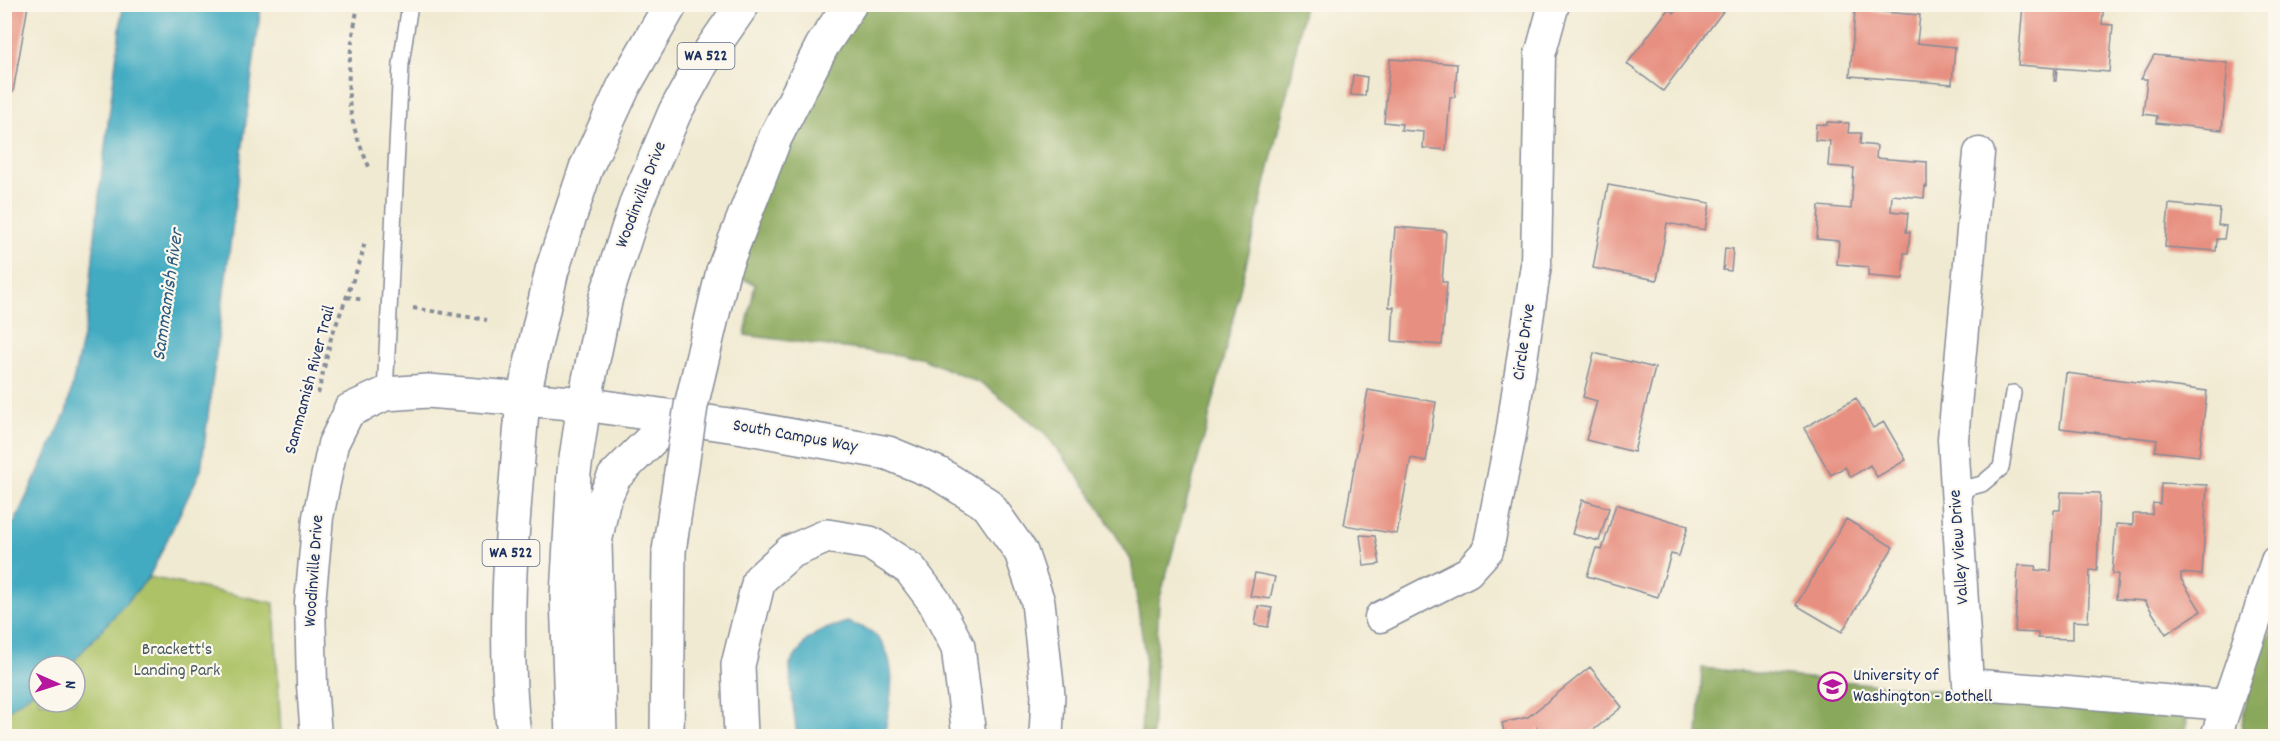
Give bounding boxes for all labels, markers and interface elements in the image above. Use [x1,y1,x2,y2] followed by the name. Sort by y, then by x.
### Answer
[678,43,734,69] road number: WA 522
[610,138,674,252] street label: Woodinville Drive
[146,225,192,363] water label: Sammamish River
[279,302,343,457] street label: Sammamish River Trail
[1507,302,1543,382] street label: Circle Drive
[731,414,860,460] street label: South Campus Way
[1944,489,1976,605] street label: Valley View Drive
[299,514,331,628] street label: Woodinville Drive
[482,540,540,566] road number: WA 522
[134,638,220,684] park label: Brackett's Landing Park
[27,654,87,714] north arrow
[1853,664,1993,710] place label: University of Washington - Bothell
[1816,670,1848,702] school or university icon: University of Washington - Bothell
[58,680,81,689] text: N

